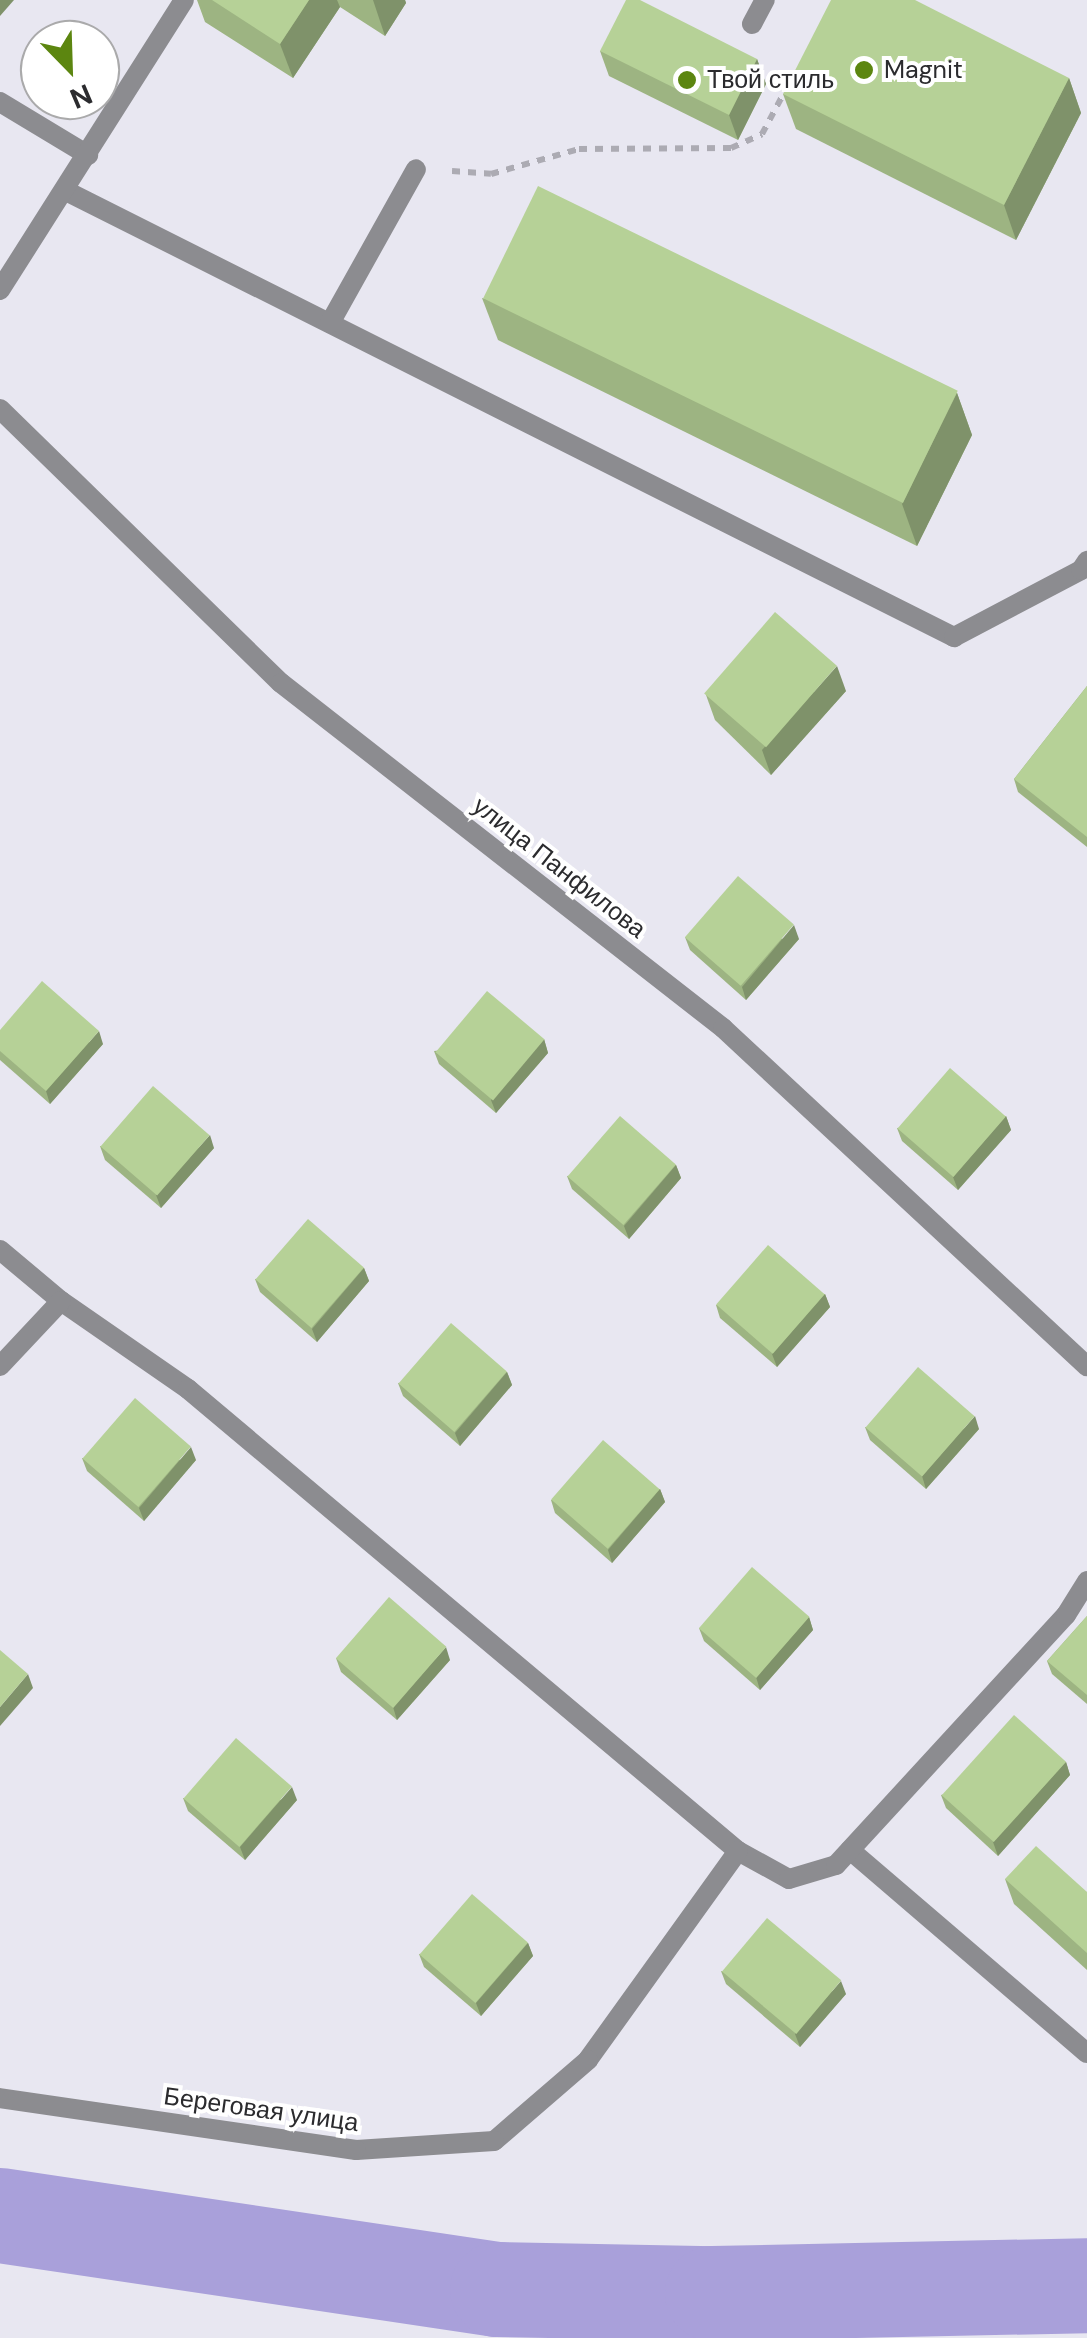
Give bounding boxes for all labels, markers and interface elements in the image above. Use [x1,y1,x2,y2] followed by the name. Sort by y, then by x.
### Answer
[20,20,120,120] north arrow
[884,55,963,85] place label: Magnit
[853,59,875,81] marker: Magnit
[707,65,834,95] place label: Твой стиль
[676,69,698,91] marker: Твой стиль
[65,75,98,117] text: N
[467,791,651,945] street label: улица Панфилова
[162,2081,360,2139] street label: Береговая улица

